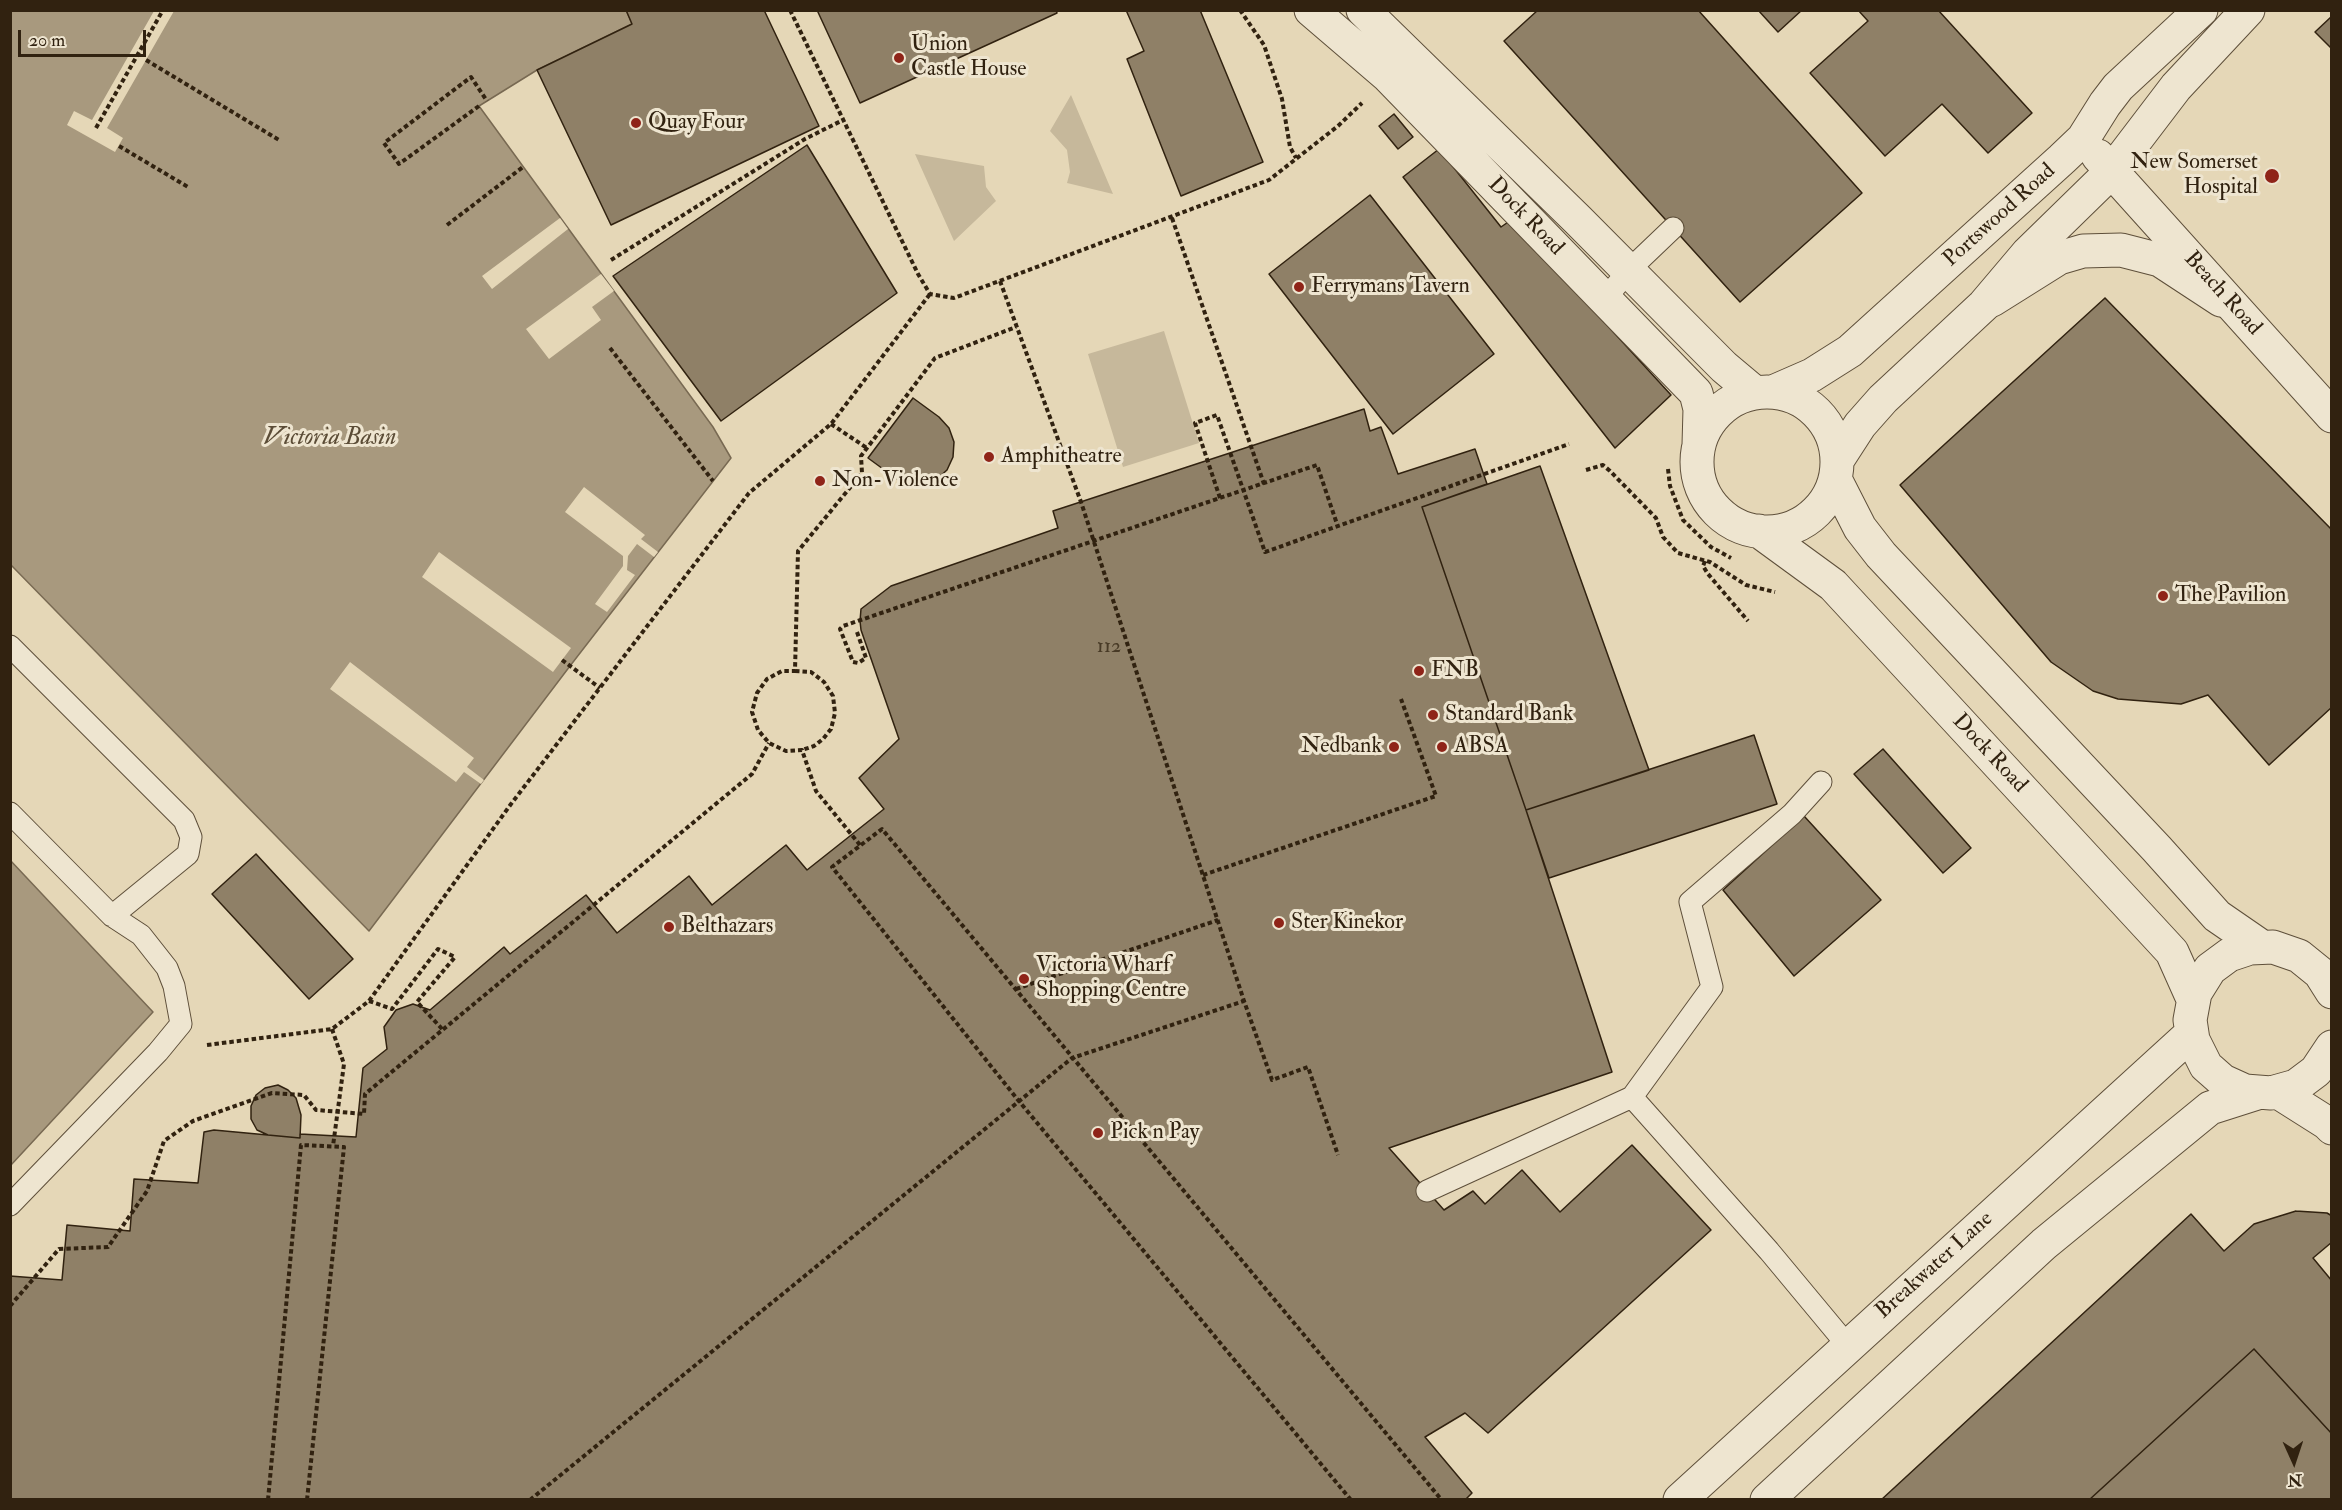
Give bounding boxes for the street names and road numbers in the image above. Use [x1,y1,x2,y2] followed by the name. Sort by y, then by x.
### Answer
[1938,159,2062,273] street label: Portswood Road
[1481,172,1569,262] street label: Dock Road
[2178,247,2266,341] street label: Beach Road
[1946,709,2032,799] street label: Dock Road
[1871,1207,1999,1325] street label: Breakwater Lane

